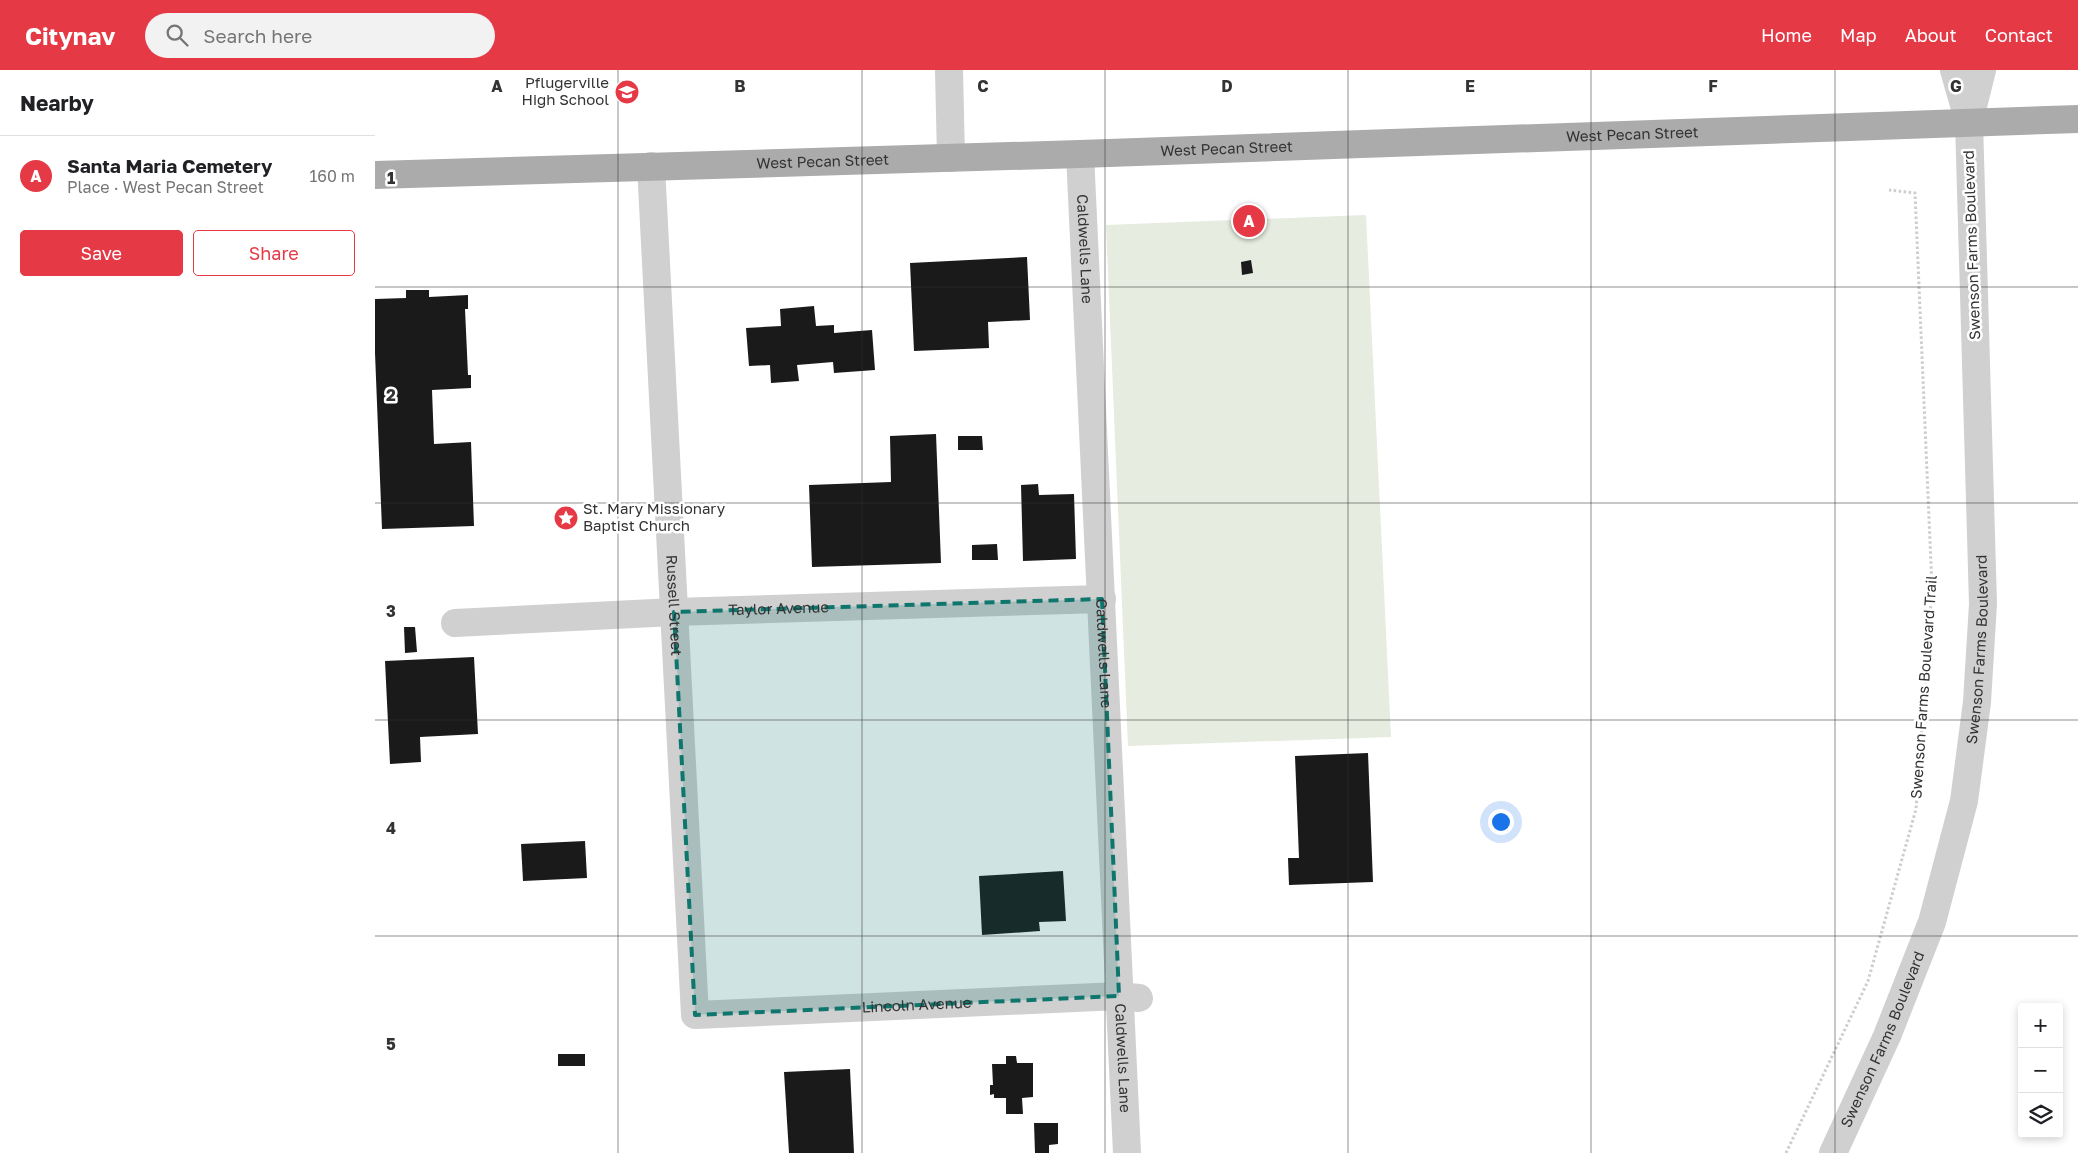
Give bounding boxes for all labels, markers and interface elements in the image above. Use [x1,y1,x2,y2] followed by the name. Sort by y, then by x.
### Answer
[145,13,495,58] search box
[25,21,115,50] text: Citynav
[163,21,191,49] icon: search
[203,24,312,47] text: Search here
[1761,24,1812,46] text: Home
[1840,24,1877,46] text: Map
[1905,24,1957,46] text: About
[1985,24,2053,46] text: Contact
[522,73,609,108] place label: Pflugerville High School
[491,76,503,96] text: A
[734,76,746,96] text: B
[977,76,989,96] text: C
[1221,76,1233,96] text: D
[1465,76,1475,96] text: E
[1708,76,1718,96] text: F
[1950,76,1962,96] text: G
[614,79,640,105] school or university icon: Pflugerville High School
[20,90,94,116] text: Nearby
[1566,122,1699,145] street label: West Pecan Street
[1160,137,1293,159] street label: West Pecan Street
[756,150,889,172] street label: West Pecan Street
[1959,150,1983,340] street label: Swenson Farms Boulevard
[67,154,272,177] text: Santa Maria Cemetery
[30,166,42,186] text: A
[309,166,355,186] text: 160 m
[387,168,395,188] text: 1
[67,177,264,197] text: Place · West Pecan Street
[1074,194,1097,304] street label: Caldwells Lane
[1233,202,1265,240] pin: A
[20,230,183,276] button: Save
[193,230,355,276] button: Share
[386,385,396,405] text: 2
[583,499,726,534] place label: St. Mary Missionary Baptist Church
[553,505,579,531] place icon: St. Mary Missionary Baptist Church
[663,554,686,656] street label: Russell Street
[1962,554,1991,745] street label: Swenson Farms Boulevard
[1906,574,1940,800] street label: Swenson Farms Boulevard Trail
[728,597,830,618] street label: Taylor Avenue
[1093,598,1116,709] street label: Caldwells Lane
[386,601,396,621] text: 3
[1488,809,1514,835] your location
[386,818,396,838] text: 4
[1836,949,1928,1130] street label: Swenson Farms Boulevard
[861,993,972,1016] street label: Lincoln Avenue
[1112,1003,1135,1113] street label: Caldwells Lane
[2018,1003,2063,1138] map controls
[2018,1003,2063,1048] button: +
[386,1034,396,1054] text: 5
[2018,1048,2063,1093] button: −
[2018,1093,2063,1138] button: layers

